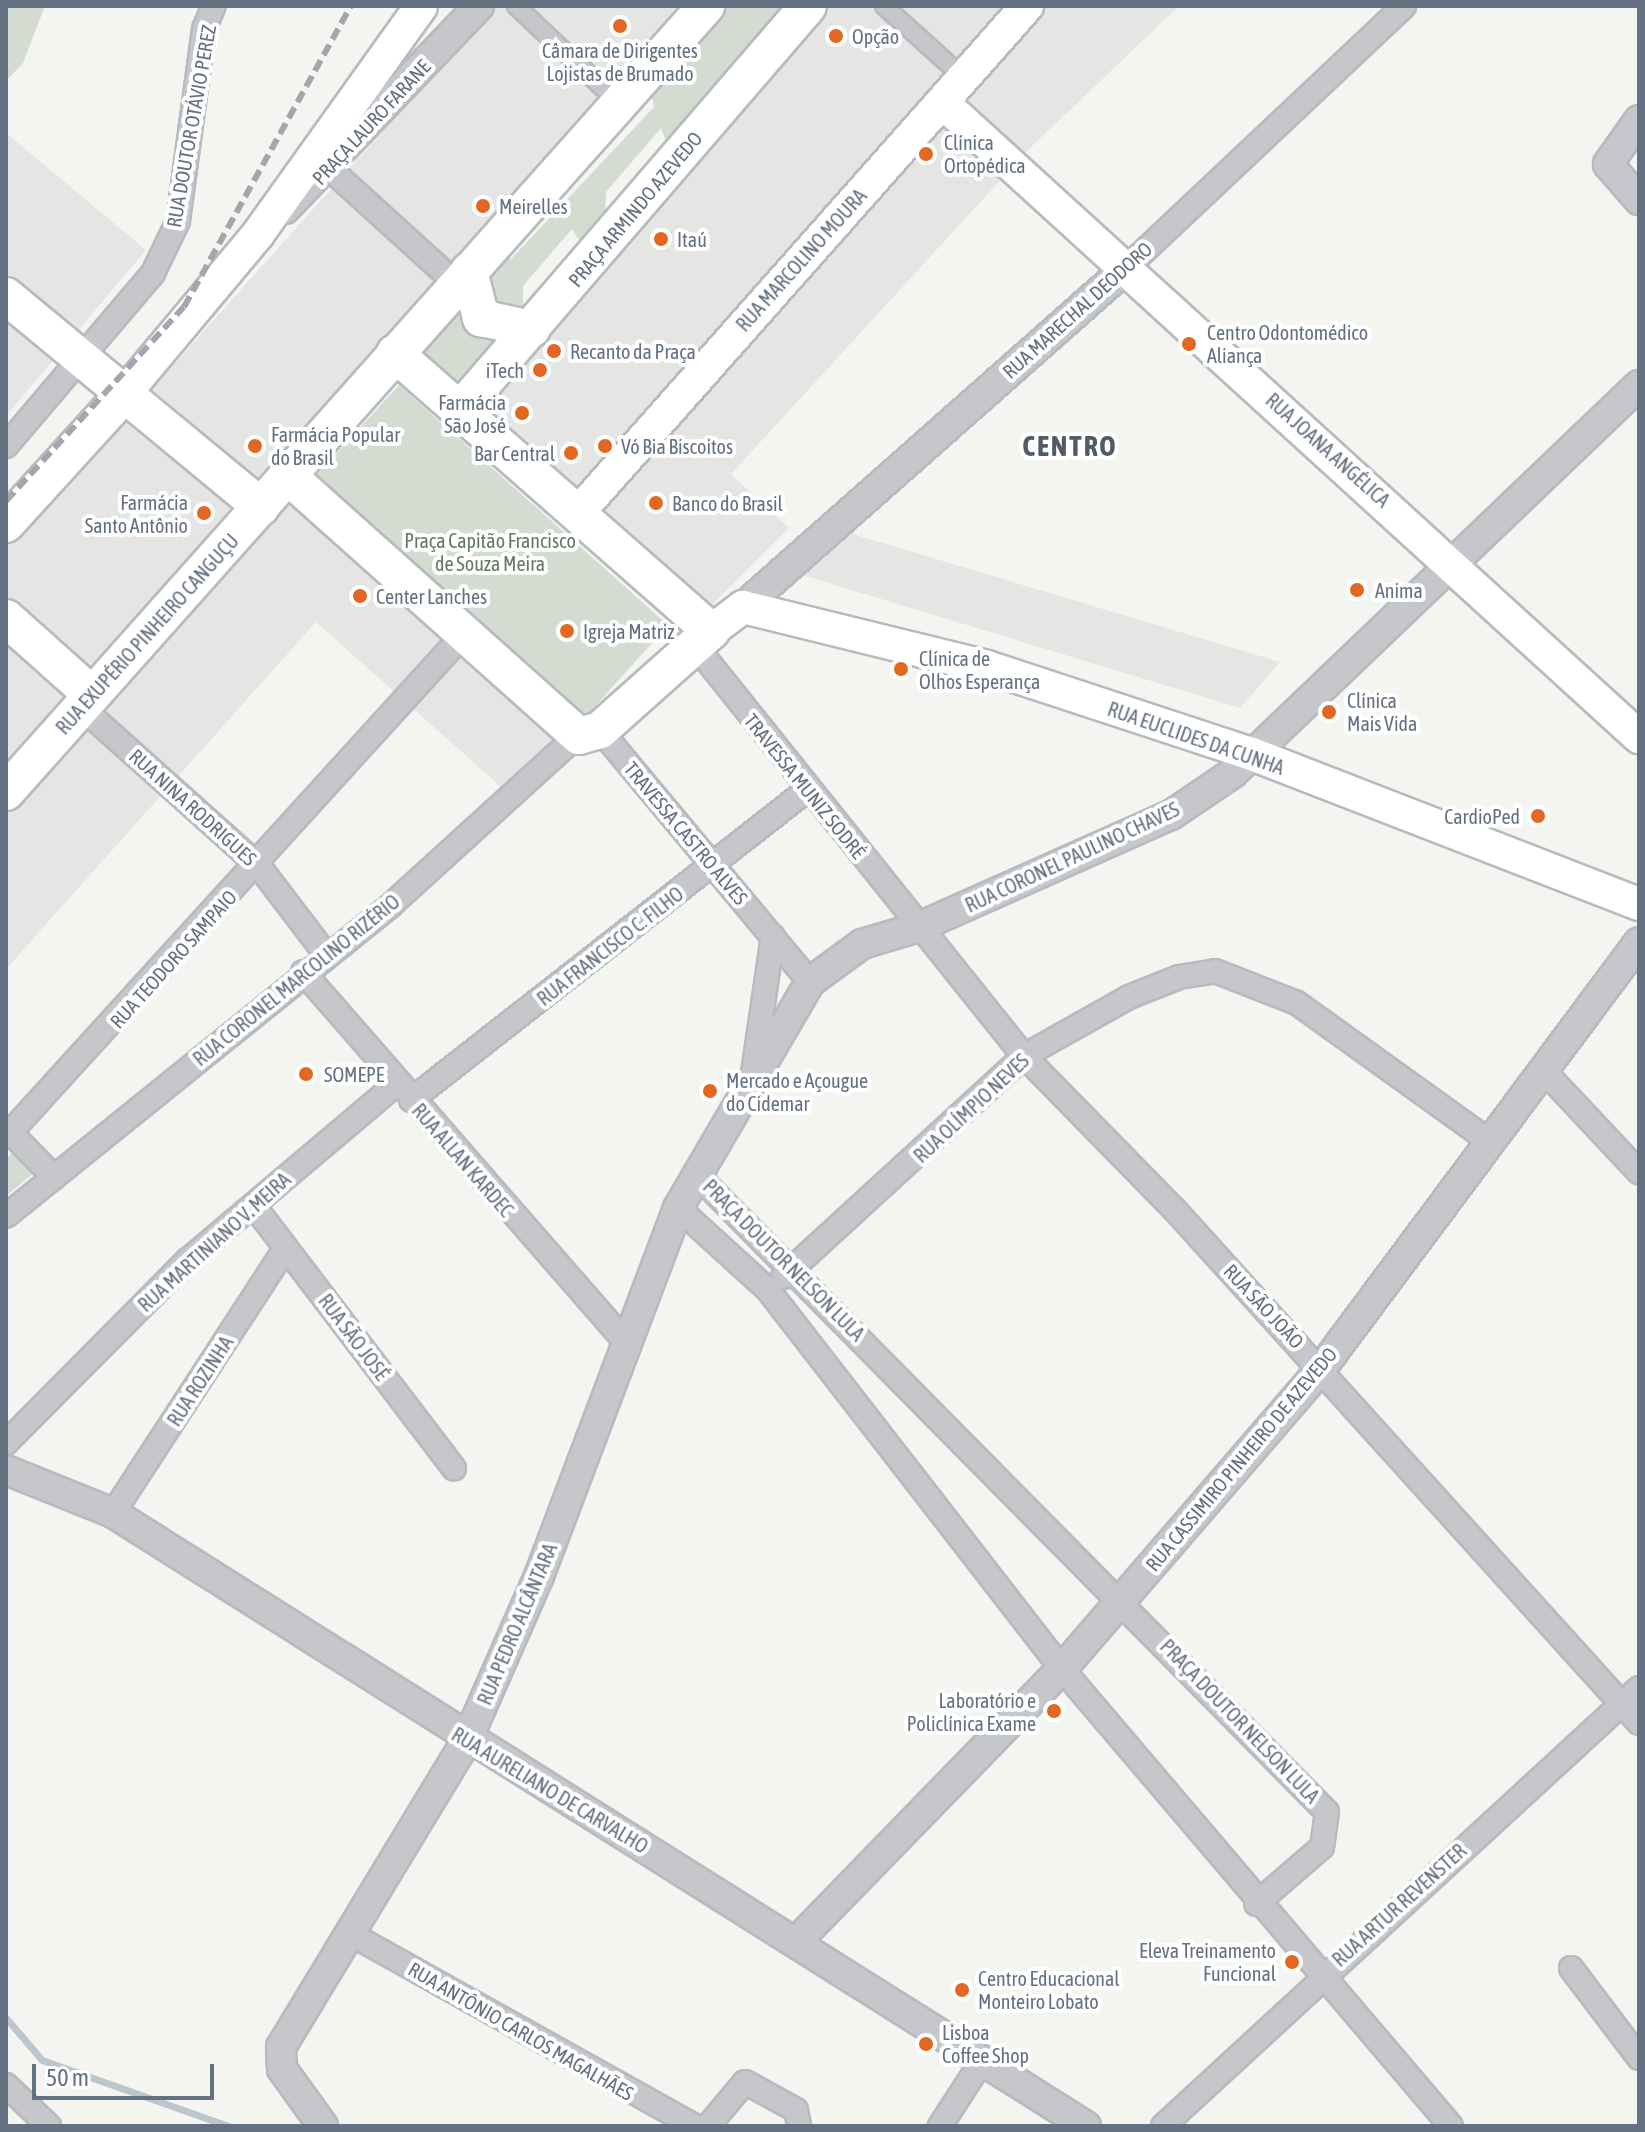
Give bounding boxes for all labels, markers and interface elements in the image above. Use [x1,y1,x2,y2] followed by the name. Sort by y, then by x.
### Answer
[611,17,629,35] marker: Câmara de Dirigentes Lojistas de Brumado
[161,23,221,229] street label: RUA DOUTOR OTÁVIO PEREZ
[852,24,899,48] place label: Opção
[827,27,845,45] marker: Opção
[542,38,698,85] place label: Câmara de Dirigentes Lojistas de Brumado
[307,54,435,190] street label: PRAÇA LAURO FARANE
[563,126,707,292] street label: PRAÇA ARMINDO AZEVEDO
[944,130,1026,177] place label: Clínica Ortopédica
[915,143,937,165] marker: Clínica Ortopédica
[731,184,871,336] street label: RUA MARCOLINO MOURA
[499,194,568,218] place label: Meirelles
[474,197,492,215] marker: Meirelles
[677,227,707,251] place label: Itaú
[652,230,670,248] marker: Itaú
[997,237,1157,383] street label: RUA MARECHAL DEODORO
[1207,320,1368,367] place label: Centro Odontomédico Aliança
[1178,333,1200,355] marker: Centro Odontomédico Aliança
[570,339,696,363] place label: Recanto da Praça
[545,342,563,360] marker: Recanto da Praça
[486,358,524,382] place label: iTech
[531,361,549,379] marker: iTech
[1261,388,1395,512] street label: RUA JOANA ANGÉLICA
[438,390,506,437] place label: Farmácia São José
[513,404,531,422] marker: Farmácia São José
[271,422,400,469] place label: Farmácia Popular do Brasil
[1022,429,1118,463] district label: CENTRO
[621,434,733,458] place label: Vó Bia Biscoitos
[246,437,264,455] marker: Farmácia Popular do Brasil
[596,437,614,455] marker: Vó Bia Biscoitos
[474,441,555,465] place label: Bar Central
[562,444,580,462] marker: Bar Central
[85,490,188,537] place label: Farmácia Santo Antônio
[672,491,783,515] place label: Banco do Brasil
[647,494,665,512] marker: Banco do Brasil
[195,504,213,522] marker: Farmácia Santo Antônio
[51,529,243,739] street label: RUA EXUPÉRIO PINHEIRO CANGUÇU
[404,529,576,576] park label: Praça Capitão Francisco de Souza Meira
[1375,578,1423,602] place label: Anima
[1346,579,1368,601] marker: Anima
[376,584,487,608] place label: Center Lanches
[351,587,369,605] marker: Center Lanches
[583,619,674,643] place label: Igreja Matriz
[558,622,576,640] marker: Igreja Matriz
[919,646,1040,693] place label: Clínica de Olhos Esperança
[890,658,912,680] marker: Clínica de Olhos Esperança
[1347,688,1417,735] place label: Clínica Mais Vida
[1105,697,1287,779] street label: RUA EUCLIDES DA CUNHA
[1318,701,1340,723] marker: Clínica Mais Vida
[739,709,871,863] street label: TRAVESSA MUNIZ SODRÉ
[125,744,261,870] street label: RUA NINA RODRIGUES
[619,757,753,909] street label: TRAVESSA CASTRO ALVES
[961,797,1183,917] street label: RUA CORONEL PAULINO CHAVES
[1444,804,1520,828] place label: CardioPed
[1527,805,1549,827] marker: CardioPed
[532,881,688,1011] street label: RUA FRANCISCO C. FILHO
[105,885,241,1033] street label: RUA TEODORO SAMPAIO
[188,889,404,1071] street label: RUA CORONEL MARCOLINO RIZÉRIO
[908,1049,1034,1167] street label: RUA OLÍMPIO NEVES
[324,1062,384,1086] place label: SOMEPE
[295,1063,317,1085] marker: SOMEPE
[726,1068,868,1115] place label: Mercado e Açougue do Cidemar
[701,1082,719,1100] marker: Mercado e Açougue do Cidemar
[407,1098,519,1222] street label: RUA ALLAN KARDEC
[133,1167,295,1317] street label: RUA MARTINIANO V. MEIRA
[698,1174,870,1346] street label: PRAÇA DOUTOR NELSON LULA
[1219,1259,1309,1353] street label: RUA SÃO JOÃO
[314,1289,394,1385] street label: RUA SÃO JOSÉ
[162,1331,238,1431] street label: RUA ROZINHA
[1140,1342,1342,1576] street label: RUA CASSIMIRO PINHEIRO DE AZEVEDO
[472,1540,562,1708] street label: RUA PEDRO ALCÂNTARA
[1156,1634,1324,1808] street label: PRAÇA DOUTOR NELSON LULA
[907,1688,1036,1735] place label: Laboratório e Policlínica Exame
[1043,1700,1065,1722] marker: Laboratório e Policlínica Exame
[448,1722,652,1858] street label: RUA AURELIANO DE CARVALHO
[1327,1839,1471,1971] street label: RUA ARTUR REVENSTER
[1139,1938,1276,1985] place label: Eleva Treinamento Funcional
[1283,1953,1301,1971] marker: Eleva Treinamento Funcional
[404,1957,638,2105] street label: RUA ANTÔNIO CARLOS MAGALHÃES
[978,1966,1120,2013] place label: Centro Educacional Monteiro Lobato
[953,1981,971,1999] marker: Centro Educacional Monteiro Lobato
[942,2020,1029,2067] place label: Lisboa Coffee Shop
[917,2035,935,2053] marker: Lisboa Coffee Shop
[36,2048,218,2098] scale bar
[46,2064,89,2091] text: 50 m

